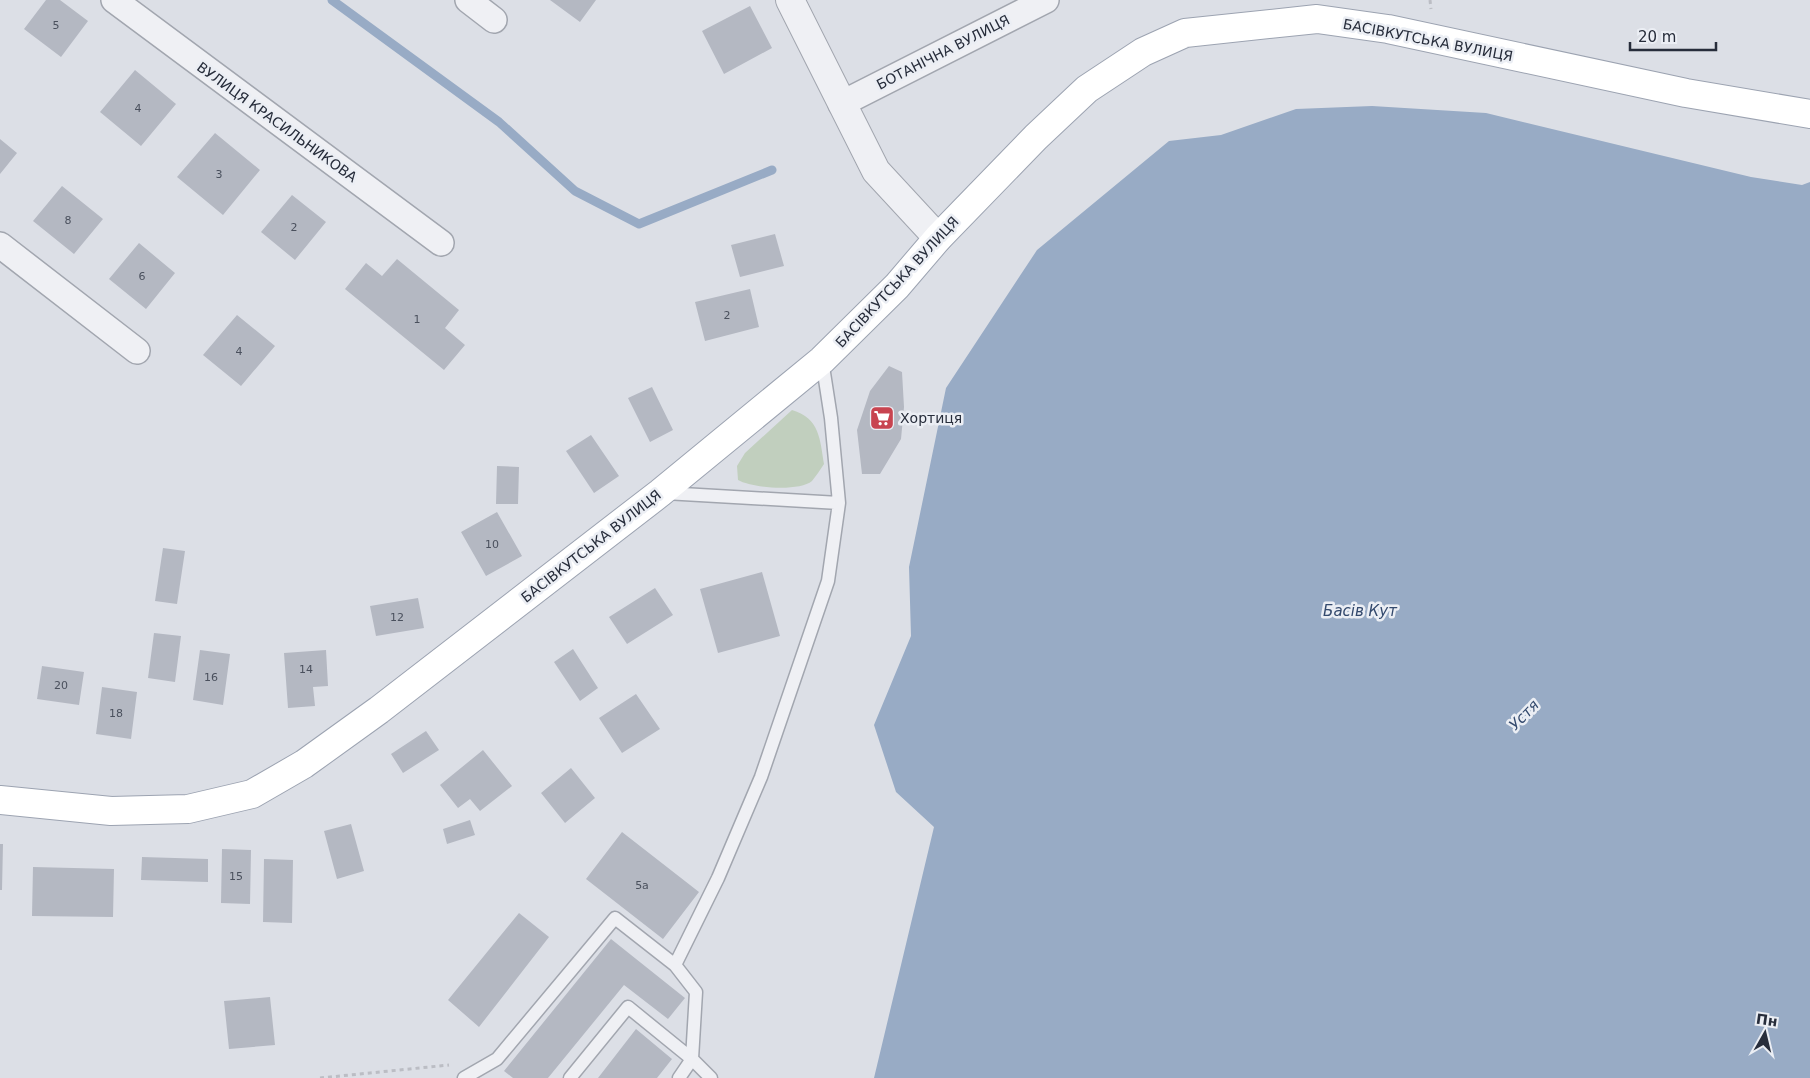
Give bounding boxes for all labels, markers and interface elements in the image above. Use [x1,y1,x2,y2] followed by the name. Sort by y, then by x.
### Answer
[874,11,1012,93] street label: БОТАНІЧНА ВУЛИЦЯ
[1342,16,1514,64] street label: БАСІВКУТСЬКА ВУЛИЦЯ
[53,19,60,32] house number: 5
[1630,20,1716,52] scale bar
[1638,28,1676,46] text: 20 m
[194,59,360,186] street label: ВУЛИЦЯ КРАСИЛЬНИКОВА
[135,102,142,115] house number: 4
[216,168,223,181] house number: 3
[832,213,962,351] street label: БАСІВКУТСЬКА ВУЛИЦЯ
[65,214,72,227] house number: 8
[291,221,298,234] house number: 2
[139,270,146,283] house number: 6
[724,309,731,322] house number: 2
[414,313,421,326] house number: 1
[236,345,243,358] house number: 4
[869,405,895,431] supermarket icon: Хортиця
[900,410,962,426] place label: Хортиця
[518,487,664,605] street label: БАСІВКУТСЬКА ВУЛИЦЯ
[485,538,499,551] house number: 10
[1323,602,1398,620] water label: Басів Кут
[390,611,404,624] house number: 12
[299,663,313,676] house number: 14
[204,671,218,684] house number: 16
[54,679,68,692] house number: 20
[1505,696,1543,734] water label: Устя
[109,707,123,720] house number: 18
[229,870,243,883] house number: 15
[635,879,649,892] house number: 5а
[1740,1008,1790,1058] north arrow
[1755,1011,1779,1030] text: Пн

